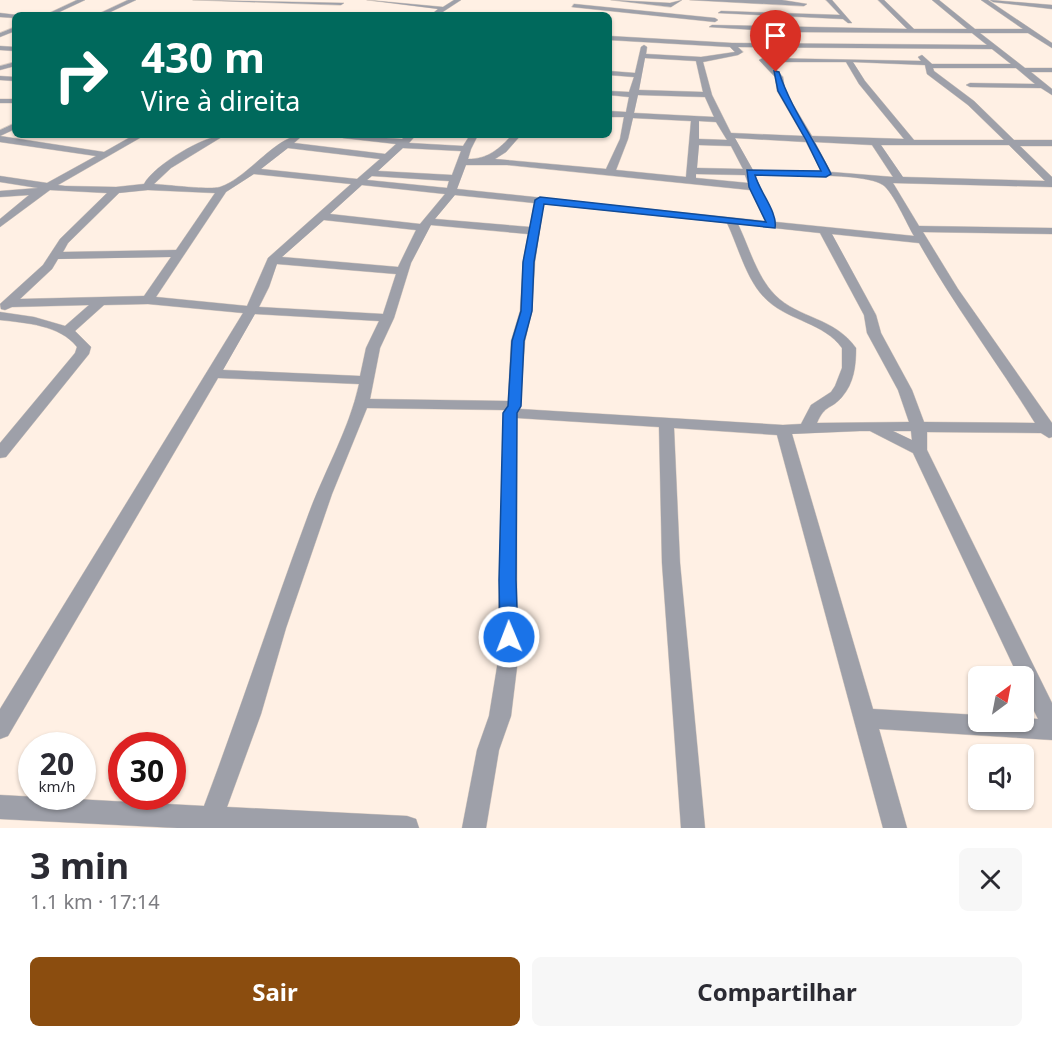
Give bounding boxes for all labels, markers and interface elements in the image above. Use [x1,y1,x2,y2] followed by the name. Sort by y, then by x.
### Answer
[750,10,801,72] pin
[759,19,792,52] icon: arrive
[141,28,265,85] text: 430 m
[42,36,120,114] icon: right
[141,82,300,119] text: Vire à direita
[477,605,541,669] position arrow
[968,666,1034,732] north arrow
[968,666,1034,810] map controls
[108,732,186,810] speed limit sign: 30
[40,743,74,784] text: 20
[968,744,1034,810] button: sound
[39,776,75,796] text: km/h
[30,841,129,890] text: 3 min
[959,848,1022,911] button: close
[30,888,160,915] text: 1.1 km · 17:14
[30,957,520,1026] button: Sair
[532,957,1022,1026] button: Compartilhar

